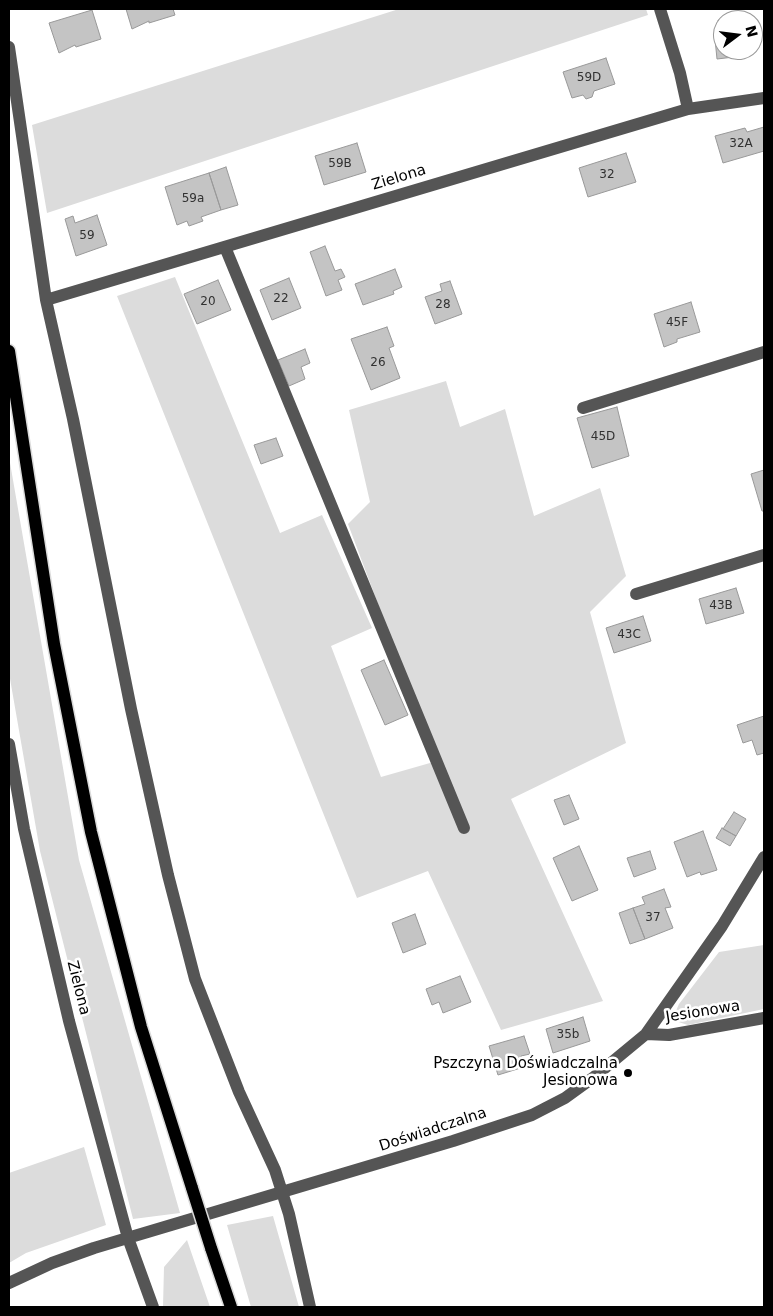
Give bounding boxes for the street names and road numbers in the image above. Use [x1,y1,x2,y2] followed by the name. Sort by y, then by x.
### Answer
[370,161,428,195] street label: Zielona
[63,959,93,1017] street label: Zielona
[665,997,741,1027] street label: Jesionowa
[377,1104,489,1156] street label: Doświadczalna

